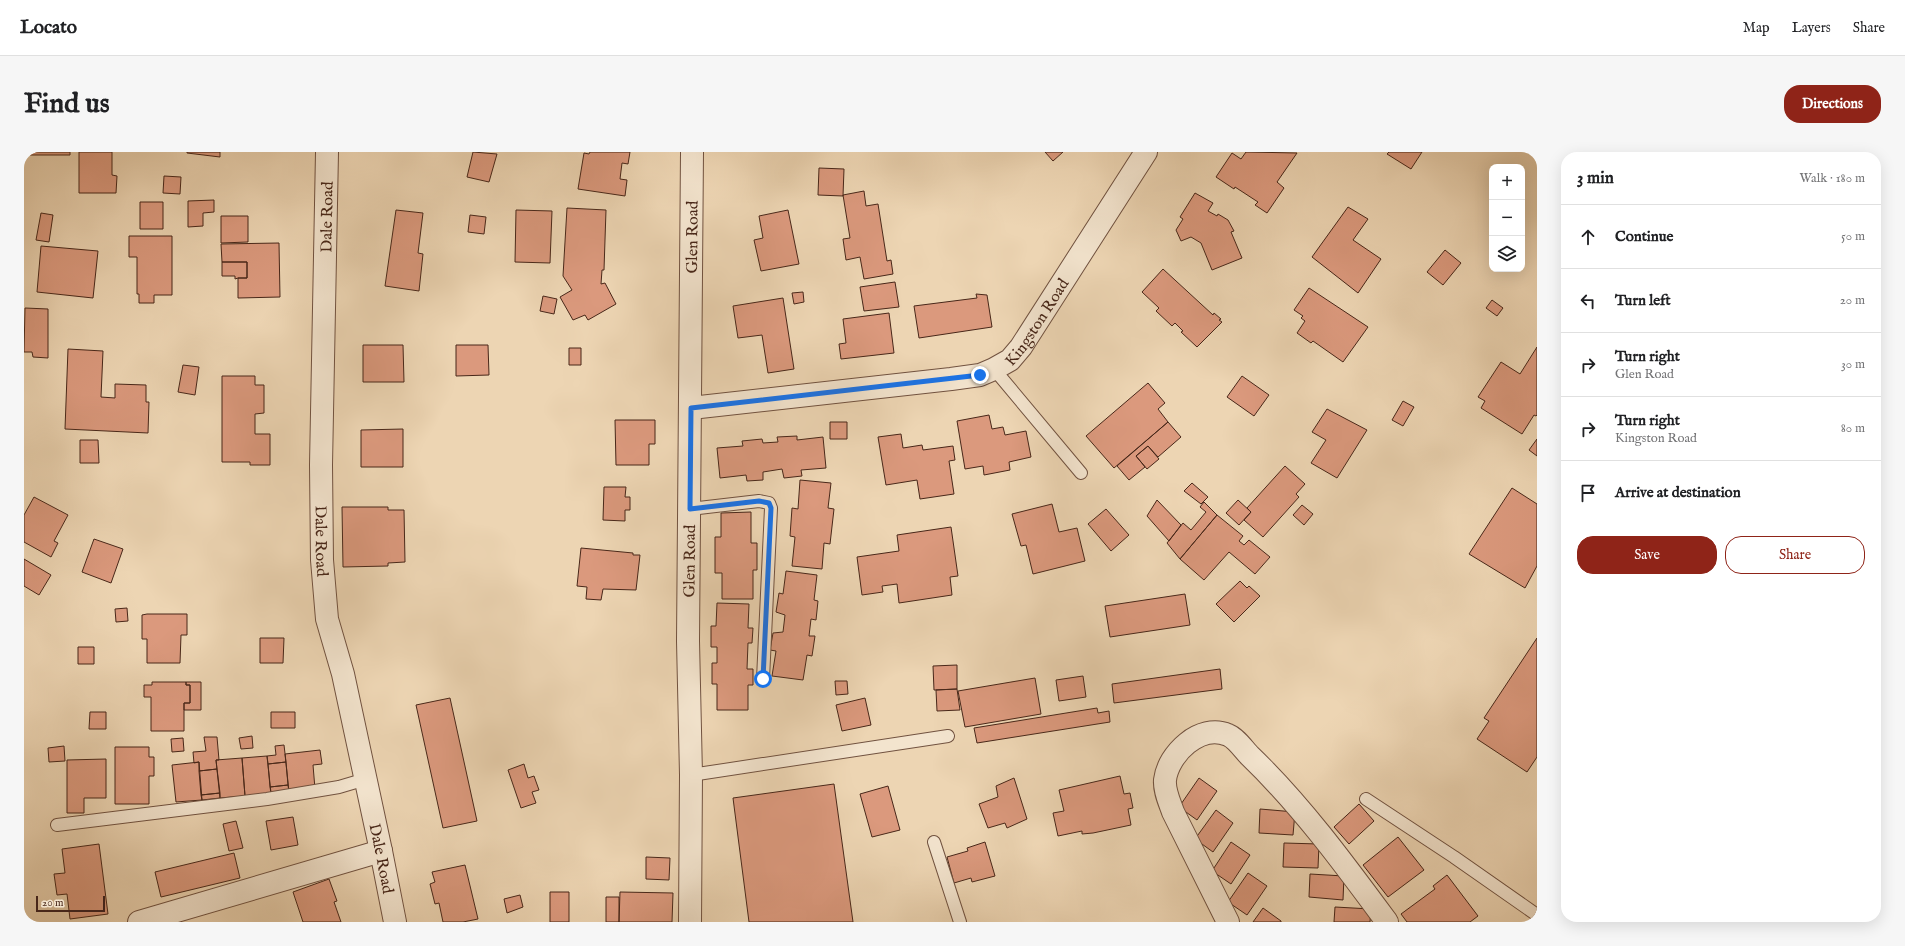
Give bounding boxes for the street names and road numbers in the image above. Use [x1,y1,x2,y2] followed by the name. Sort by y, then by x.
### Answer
[317,181,339,253] street label: Dale Road
[683,200,704,273] street label: Glen Road
[1001,275,1075,371] street label: Kingston Road
[309,505,331,578] street label: Dale Road
[680,524,701,597] street label: Glen Road
[363,822,397,896] street label: Dale Road

